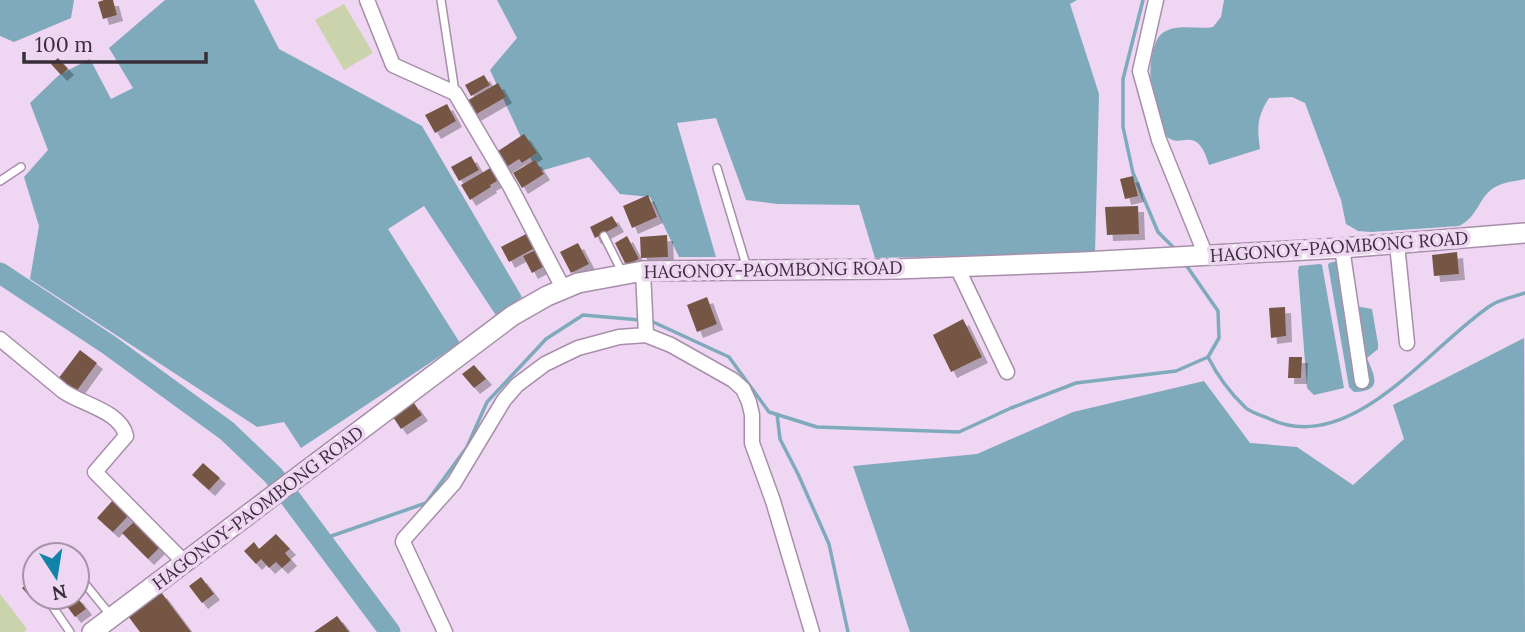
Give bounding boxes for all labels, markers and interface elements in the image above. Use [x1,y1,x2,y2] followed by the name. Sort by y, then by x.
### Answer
[24,21,206,65] scale bar
[35,31,93,58] text: 100 m
[1209,226,1469,267] street label: HAGONOY-PAOMBONG ROAD
[643,256,903,283] street label: HAGONOY-PAOMBONG ROAD
[147,421,368,595] street label: HAGONOY-PAOMBONG ROAD
[21,541,91,611] north arrow
[50,579,69,606] text: N

